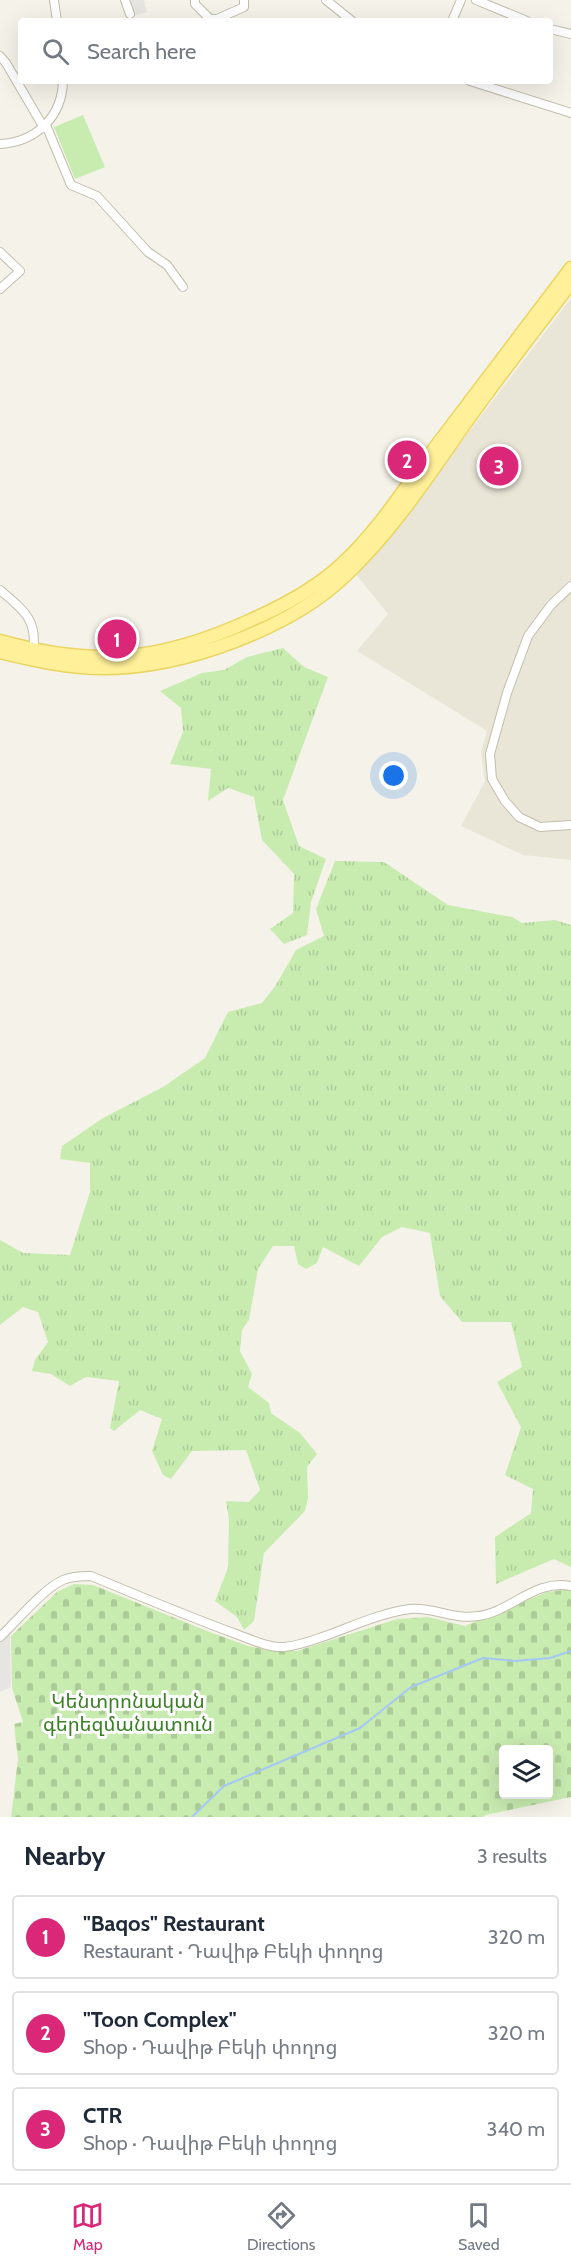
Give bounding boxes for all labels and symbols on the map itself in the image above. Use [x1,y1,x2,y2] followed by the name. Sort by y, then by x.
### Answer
[388,438,426,482] pin: 2
[480,444,518,488] pin: 3
[98,616,136,662] pin: 1
[379,761,408,790] your location
[43,1689,213,1736] park label: Կենտրոնական գերեզմանատուն

